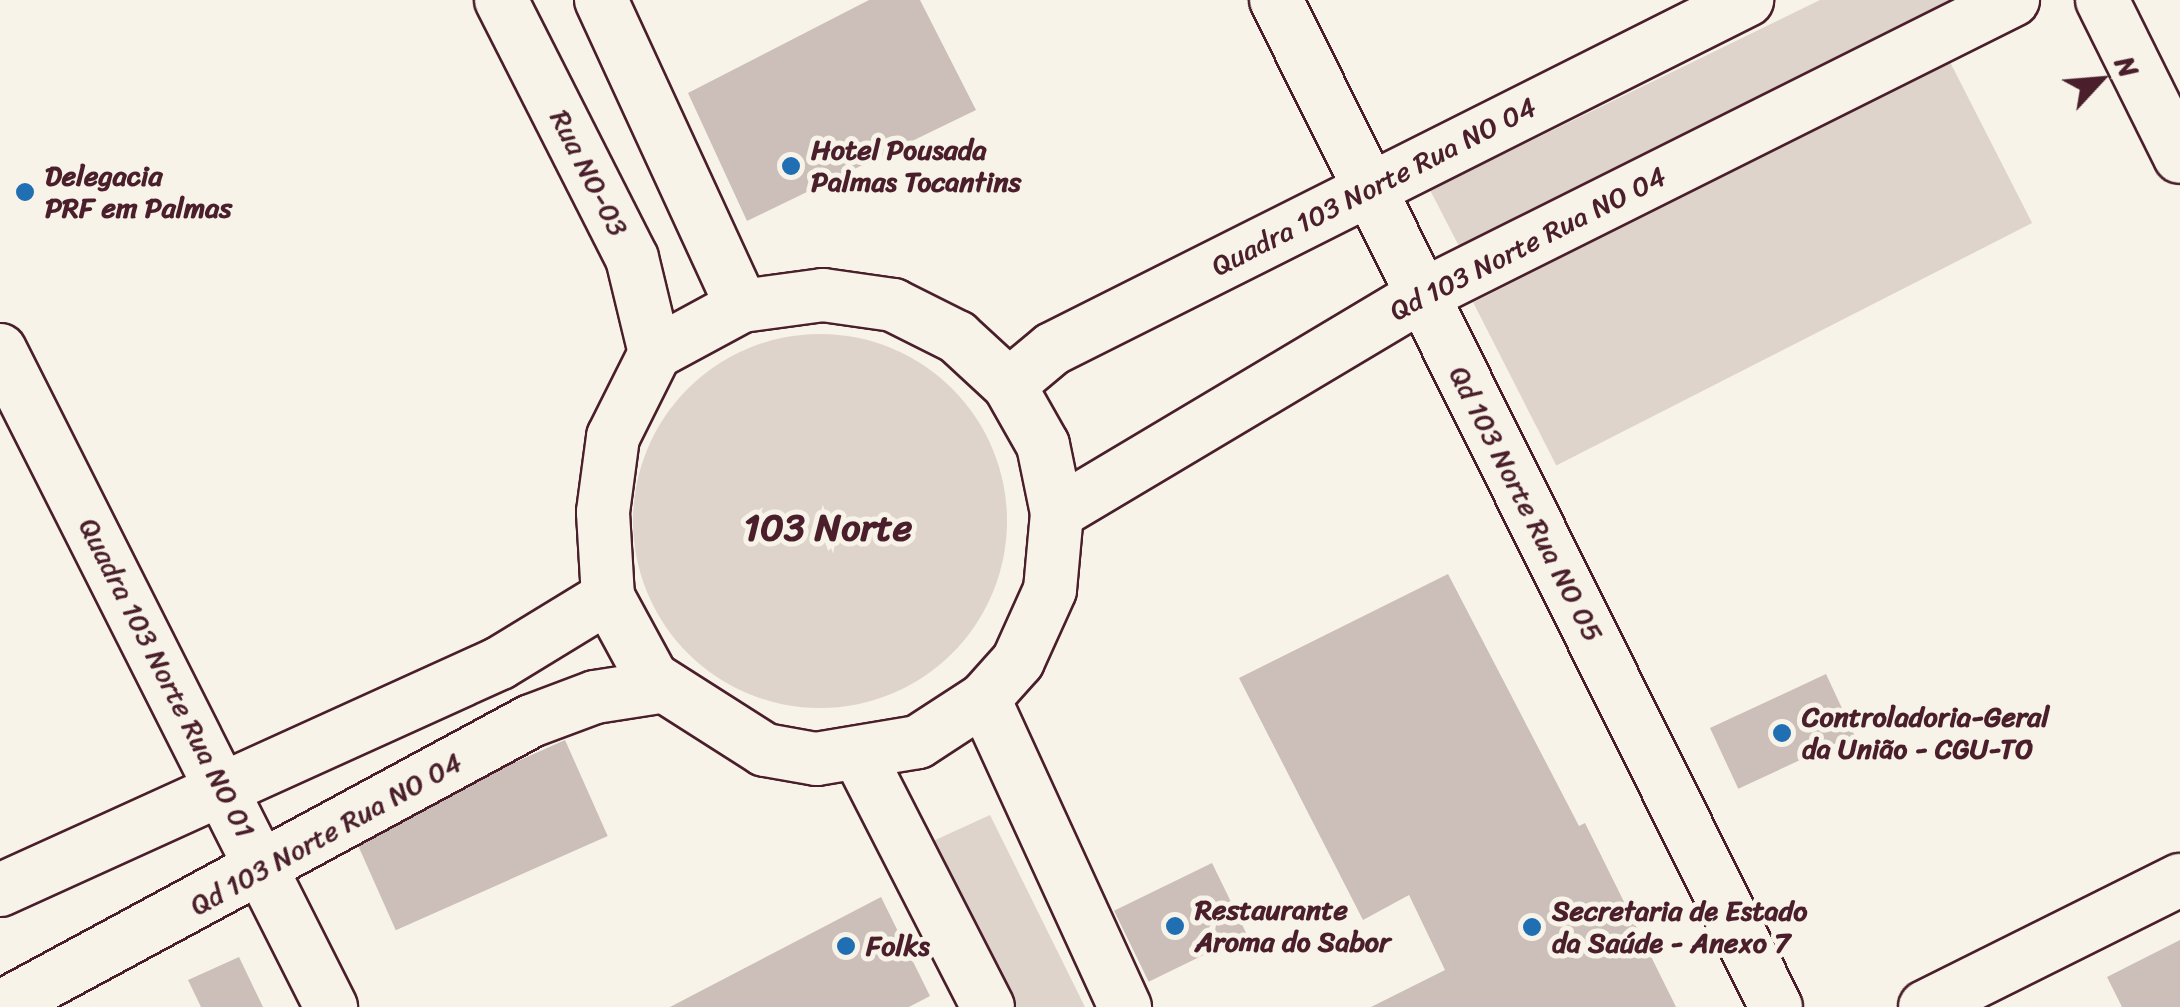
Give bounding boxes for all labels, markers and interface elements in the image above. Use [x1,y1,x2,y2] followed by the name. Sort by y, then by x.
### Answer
[2050,30,2150,130] north arrow
[2101,47,2154,86] text: N
[1206,90,1542,284] street label: Quadra 103 Norte Rua NO 04
[543,104,635,242] street label: Rua NO-03
[811,133,1022,199] place label: Hotel Pousada Palmas Tocantins
[780,155,802,177] marker: Hotel Pousada Palmas Tocantins
[45,159,231,225] place label: Delegacia PRF em Palmas
[1385,160,1671,328] street label: Qd 103 Norte Rua NO 04
[14,181,36,203] marker: Delegacia PRF em Palmas
[1442,361,1610,647] street label: Qd 103 Norte Rua NO 05
[744,505,912,551] district label: 103 Norte
[72,513,262,843] street label: Quadra 103 Norte Rua NO 01
[1802,700,2049,766] place label: Controladoria-Geral da União - CGU-TO
[1771,722,1793,744] marker: Controladoria-Geral da União - CGU-TO
[185,745,467,923] street label: Qd 103 Norte Rua NO 04
[1195,893,1391,959] place label: Restaurante Aroma do Sabor
[1552,894,1810,960] place label: Secretaria de Estado da Saúde - Anexo 7
[1164,915,1186,937] marker: Restaurante Aroma do Sabor
[1521,916,1543,938] marker: Secretaria de Estado da Saúde - Anexo 7
[866,929,930,963] place label: Folks
[835,935,857,957] marker: Folks

